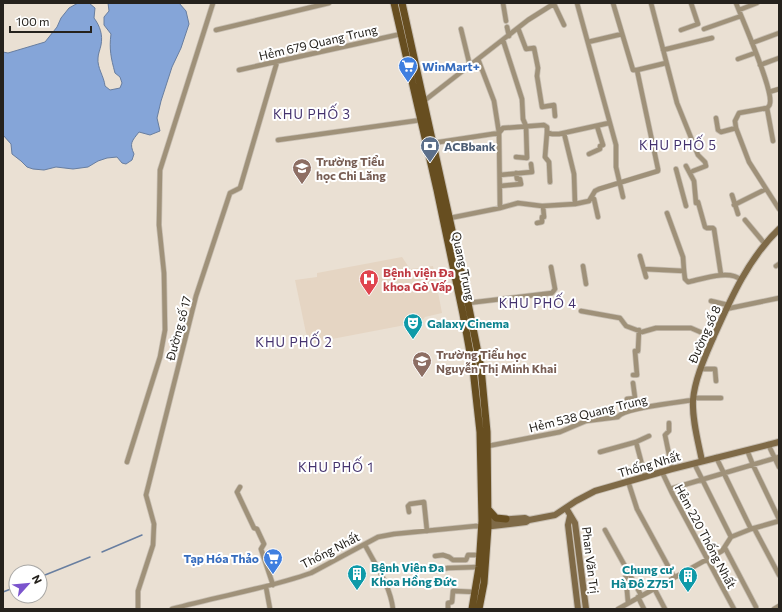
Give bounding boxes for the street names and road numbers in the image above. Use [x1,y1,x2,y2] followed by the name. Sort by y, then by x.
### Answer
[257,21,379,62] street label: Hẻm 679 Quang Trung
[450,230,478,302] street label: Quang Trung
[162,294,193,363] street label: Đường số 17
[685,303,723,366] street label: Đường số 8
[527,391,649,434] street label: Hẻm 538 Quang Trung
[616,448,682,480] street label: Thống Nhất
[673,482,739,591] street label: Hẻm 220 Thống Nhất
[580,526,602,594] street label: Phan Văn Trị
[298,529,362,571] street label: Thống Nhất

